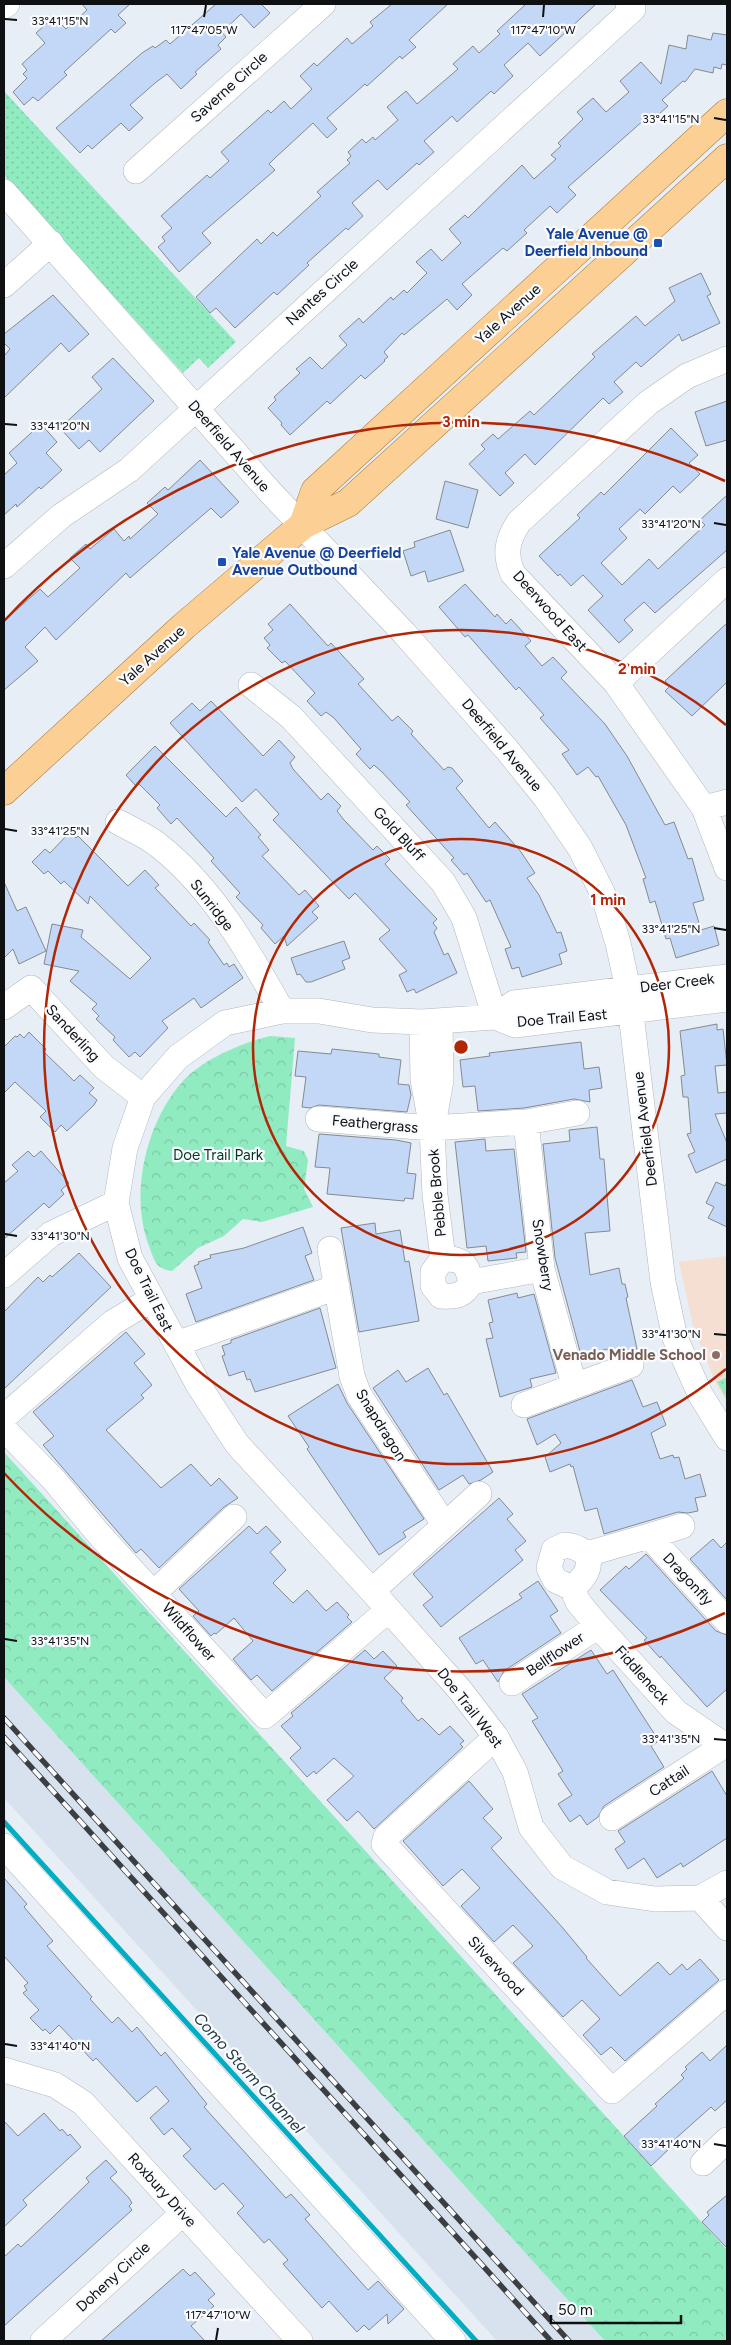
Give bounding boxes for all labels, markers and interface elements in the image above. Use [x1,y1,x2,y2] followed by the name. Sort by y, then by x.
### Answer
[31,14,89,28] text: 33°41'15"N
[170,23,238,37] text: 117°47'05"W
[510,23,576,37] text: 117°47'10"W
[187,48,271,126] street label: Saverne Circle
[642,112,700,126] text: 33°41'15"N
[524,225,648,260] place label: Yale Avenue @ Deerfield Inbound
[652,237,664,249] marker: Yale Avenue @ Deerfield Inbound
[282,255,362,329] street label: Nantes Circle
[472,280,544,348] street label: Yale Avenue
[184,397,274,495] street label: Deerfield Avenue
[442,413,480,431] text: 3 min
[30,419,90,433] text: 33°41'20"N
[641,517,701,531] text: 33°41'20"N
[232,544,401,579] place label: Yale Avenue @ Deerfield Avenue Outbound
[216,556,228,568] marker: Yale Avenue @ Deerfield Avenue Outbound
[509,567,591,655] street label: Deerwood East
[116,622,188,690] street label: Yale Avenue
[618,660,656,678] text: 2 min
[458,695,546,795] street label: Deerfield Avenue
[369,803,429,865] street label: Gold Bluff
[30,824,90,838] text: 33°41'25"N
[186,876,238,934] street label: Sunridge
[590,891,626,909] text: 1 min
[641,922,701,936] text: 33°41'25"N
[639,969,716,997] street label: Deer Creek
[42,1001,104,1065] street label: Sanderling
[516,1005,608,1031] street label: Doe Trail East
[452,1038,470,1056] centre of rings
[629,1071,661,1187] street label: Deerfield Avenue
[331,1111,419,1137] street label: Feathergrass
[173,1146,264,1164] park label: Doe Trail Park
[424,1147,450,1238] street label: Pebble Brook
[528,1218,558,1292] street label: Snowberry
[30,1229,90,1243] text: 33°41'30"N
[121,1245,177,1335] street label: Doe Trail East
[641,1327,701,1341] text: 33°41'30"N
[553,1346,706,1364] place label: Venado Middle School
[710,1349,722,1361] marker: Venado Middle School
[352,1386,410,1464] street label: Snapdragon
[659,1549,717,1609] street label: Dragonfly
[158,1599,220,1665] street label: Wildflower
[523,1628,587,1680] street label: Bellflower
[31,1634,89,1648] text: 33°41'35"N
[611,1642,673,1709] street label: Fiddleneck
[433,1664,507,1752] street label: Doe Trail West
[642,1732,700,1746] text: 33°41'35"N
[646,1761,692,1801] street label: Cattail
[464,1933,528,1999] street label: Silverwood
[190,2009,309,2138] water label: Como Storm Channel
[30,2039,90,2053] text: 33°41'40"N
[641,2137,701,2151] text: 33°41'40"N
[124,2149,200,2231] street label: Roxbury Drive
[72,2238,154,2316] street label: Doheny Circle
[551,2292,681,2324] scale bar
[558,2301,593,2319] text: 50 m
[185,2308,251,2322] text: 117°47'10"W

